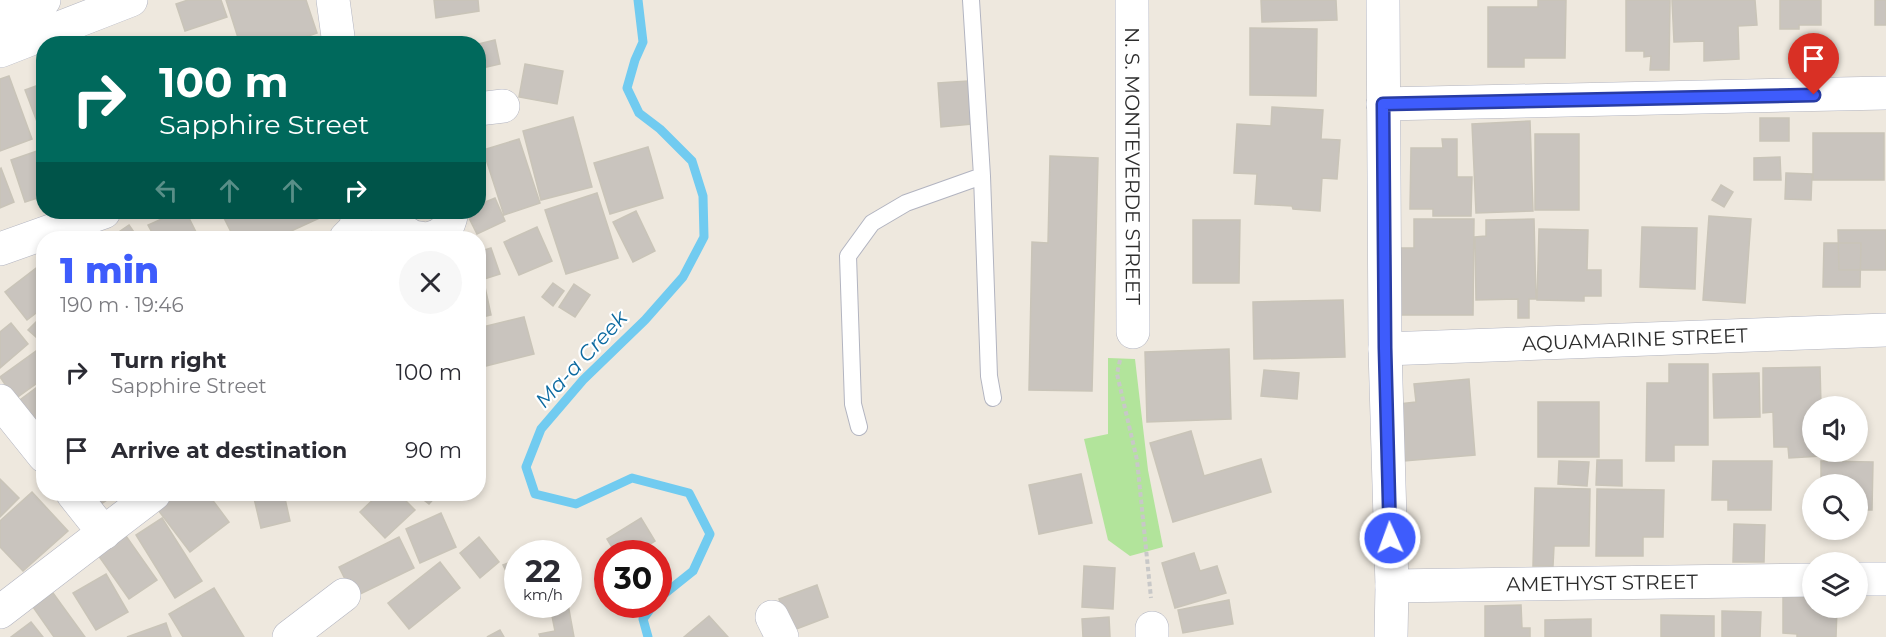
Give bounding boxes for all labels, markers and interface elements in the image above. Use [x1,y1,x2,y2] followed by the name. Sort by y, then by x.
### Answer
[1120,27,1145,305] street label: N. S. MONTEVERDE STREET
[1788,33,1839,95] pin
[1797,42,1830,75] icon: arrive
[159,56,288,108] text: 100 m
[60,60,138,138] icon: right
[159,108,369,141] text: Sapphire Street
[150,174,183,207] icon: left
[213,174,246,207] icon: ahead
[276,174,309,207] icon: ahead
[339,174,372,207] icon: right
[60,248,159,292] text: 1 min
[399,251,462,314] button: close
[60,293,184,317] text: 190 m · 19:46
[530,304,633,413] water label: Ma-a Creek
[1521,323,1749,356] street label: AQUAMARINE STREET
[111,347,226,374] text: Turn right
[60,356,93,389] icon: right
[396,359,462,386] text: 100 m
[111,374,267,398] text: Sapphire Street
[1802,396,1868,618] map controls
[1802,396,1868,462] button: sound
[60,434,93,467] icon: arrive
[111,437,347,464] text: Arrive at destination
[405,437,462,464] text: 90 m
[1802,474,1868,540] button: search
[1358,506,1422,570] position arrow
[594,540,672,618] speed limit sign: 30
[1802,552,1868,618] button: layers
[525,553,561,590] text: 22
[1506,570,1699,596] street label: AMETHYST STREET
[523,585,563,604] text: km/h

